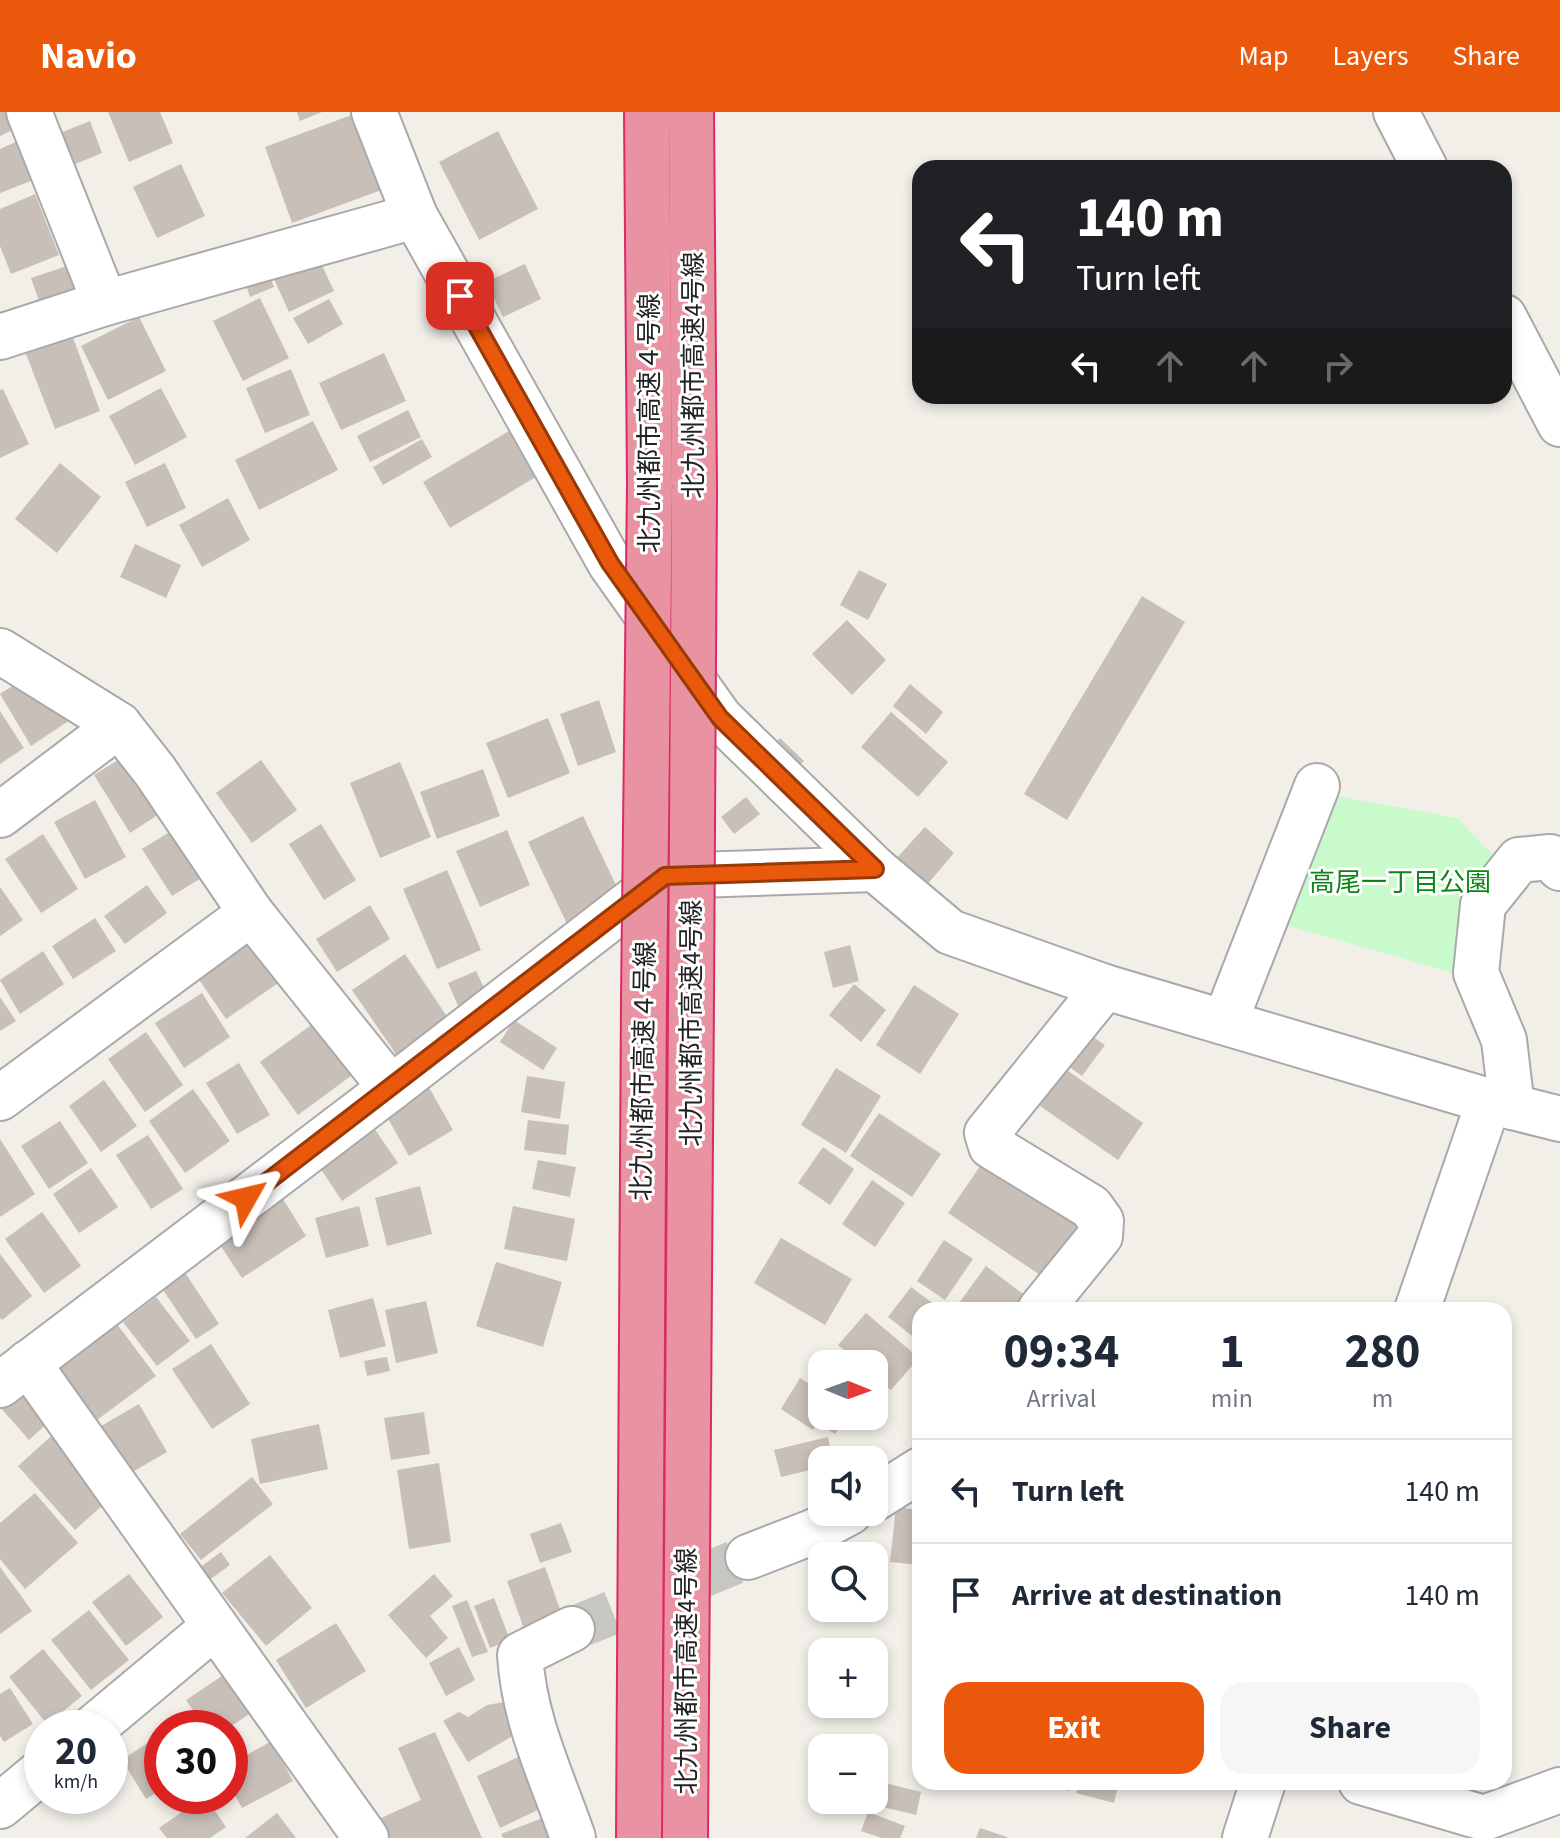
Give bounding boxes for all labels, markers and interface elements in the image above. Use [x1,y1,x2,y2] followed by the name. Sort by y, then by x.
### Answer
[40,29,137,83] text: Navio
[1238,36,1288,76] text: Map
[1332,36,1408,76] text: Layers
[1452,36,1520,76] text: Share
[1076,179,1224,258] text: 140 m
[944,192,1048,296] icon: left
[675,252,712,498] street label: 北九州都市高速4号線
[1076,253,1201,304] text: Turn left
[426,262,494,330] pin
[438,274,482,318] icon: arrive
[631,293,668,553] street label: 北九州都市高速４号線
[1064,344,1108,388] icon: left
[1148,344,1192,388] icon: ahead
[1232,344,1276,388] icon: ahead
[1316,344,1360,388] icon: right
[1309,864,1491,901] park label: 高尾一丁目公園
[673,900,710,1146] street label: 北九州都市高速4号線
[623,941,664,1201] street label: 北九州都市高速４号線
[204,1156,288,1240] position arrow
[1003,1318,1119,1386] text: 09:34
[1219,1318,1245,1386] text: 1
[1344,1318,1420,1386] text: 280
[808,1350,888,1430] north arrow
[808,1350,888,1814] map controls
[1026,1380,1096,1417] text: Arrival
[1211,1380,1253,1417] text: min
[1372,1380,1393,1417] text: m
[808,1446,888,1526] button: sound
[944,1469,988,1513] icon: left
[1012,1470,1124,1513] text: Turn left
[1404,1470,1480,1513] text: 140 m
[808,1542,888,1622] button: search
[668,1548,705,1794] street label: 北九州都市高速4号線
[944,1573,988,1617] icon: arrive
[1012,1574,1282,1617] text: Arrive at destination
[1404,1574,1480,1617] text: 140 m
[808,1638,888,1718] button: +
[944,1682,1204,1774] button: Exit
[1220,1682,1480,1774] button: Share
[144,1710,248,1814] speed limit sign: 30
[55,1723,97,1780] text: 20
[808,1734,888,1814] button: −
[54,1768,98,1796] text: km/h

